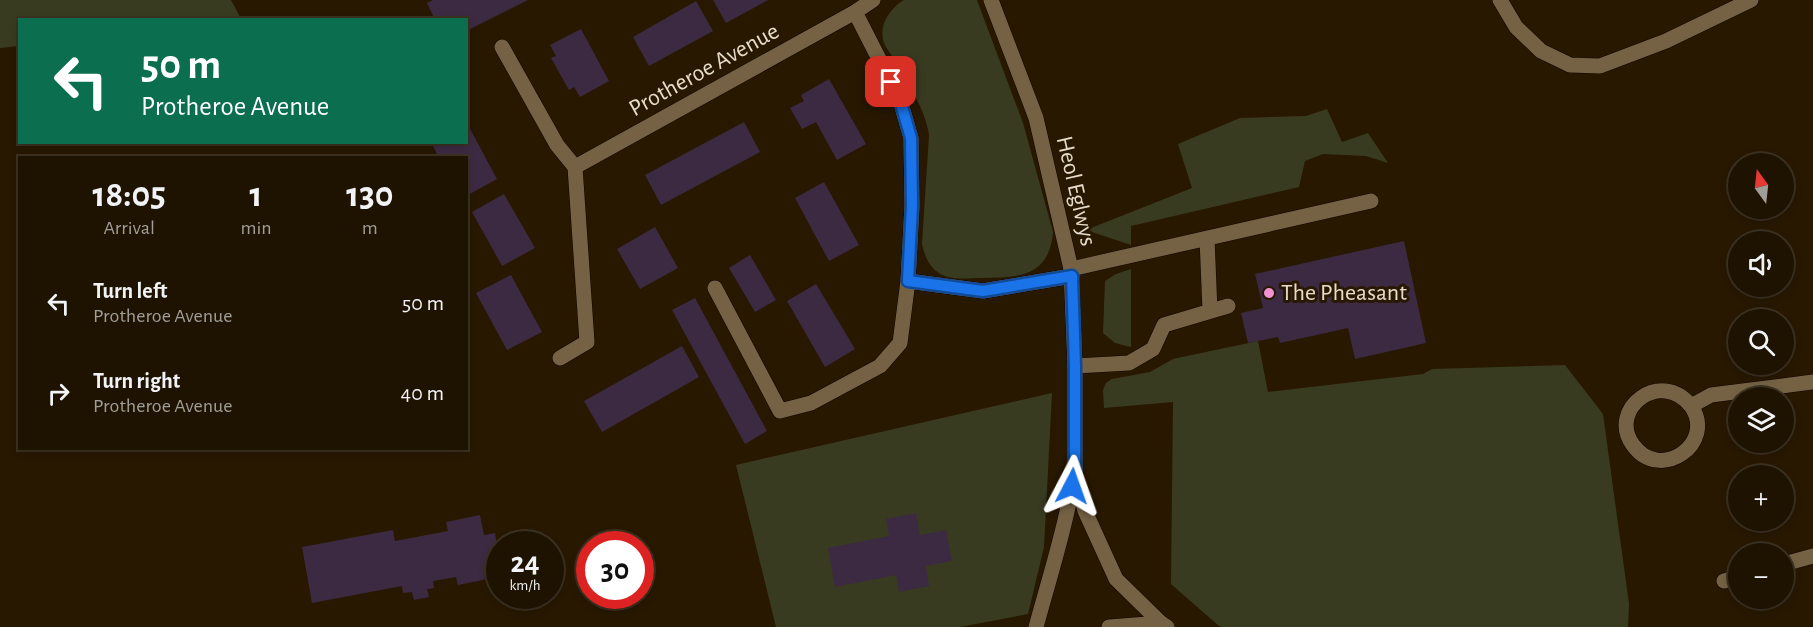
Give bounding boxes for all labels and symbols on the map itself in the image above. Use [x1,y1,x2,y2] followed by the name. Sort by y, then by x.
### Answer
[625,19,783,121] street label: Protheroe Avenue
[865,56,916,107] pin
[1052,134,1100,248] street label: Heol Eglwys
[1728,153,1794,219] north arrow
[1281,281,1407,305] place label: The Pheasant
[1262,286,1276,300] marker: The Pheasant
[1040,454,1104,518] position arrow
[576,531,654,609] speed limit sign: 30

